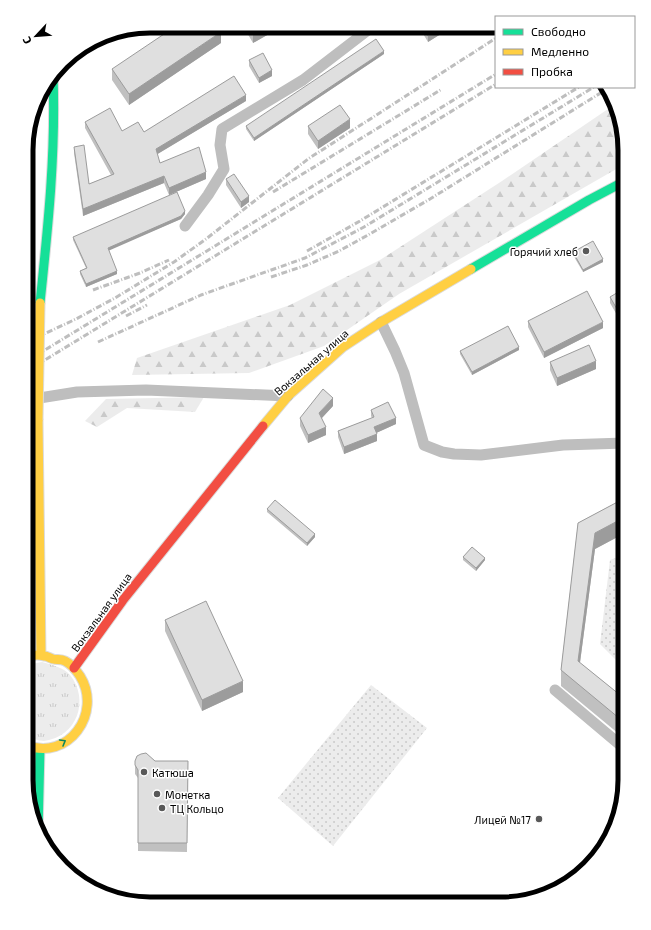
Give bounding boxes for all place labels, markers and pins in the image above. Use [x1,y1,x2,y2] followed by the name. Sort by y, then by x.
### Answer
[510,245,578,258] place label: Горячий хлеб
[581,246,591,256] marker: Горячий хлеб
[152,766,194,779] place label: Катюша
[139,767,149,777] marker: Катюша
[165,788,210,801] place label: Монетка
[152,789,162,799] marker: Монетка
[170,802,224,815] place label: ТЦ Кольцо
[157,803,167,813] marker: ТЦ Кольцо
[474,813,531,826] place label: Лицей №17
[534,814,544,824] marker: Лицей №17

